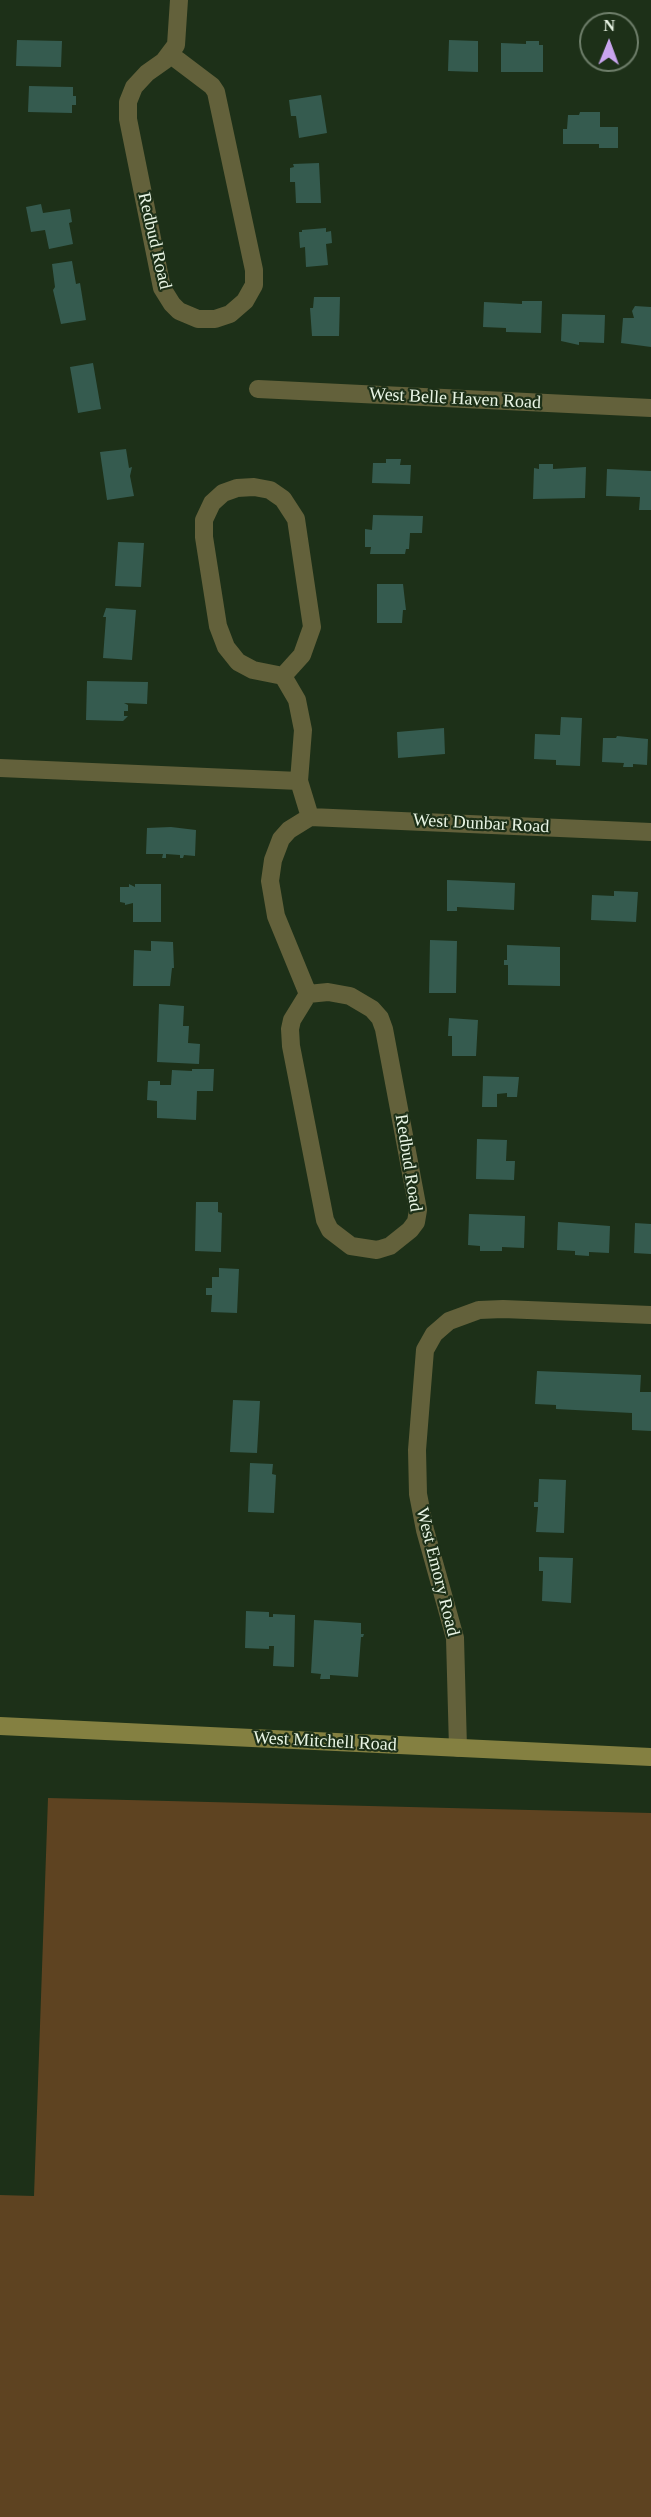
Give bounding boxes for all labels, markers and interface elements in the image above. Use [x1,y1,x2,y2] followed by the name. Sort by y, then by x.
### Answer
[579,12,639,72] north arrow
[603,17,615,34] text: N
[132,191,176,291] street label: Redbud Road
[369,384,541,414] street label: West Belle Haven Road
[412,810,550,838] street label: West Dunbar Road
[390,1113,426,1213] street label: Redbud Road
[411,1506,463,1638] street label: West Emory Road
[253,1727,397,1757] street label: West Mitchell Road

